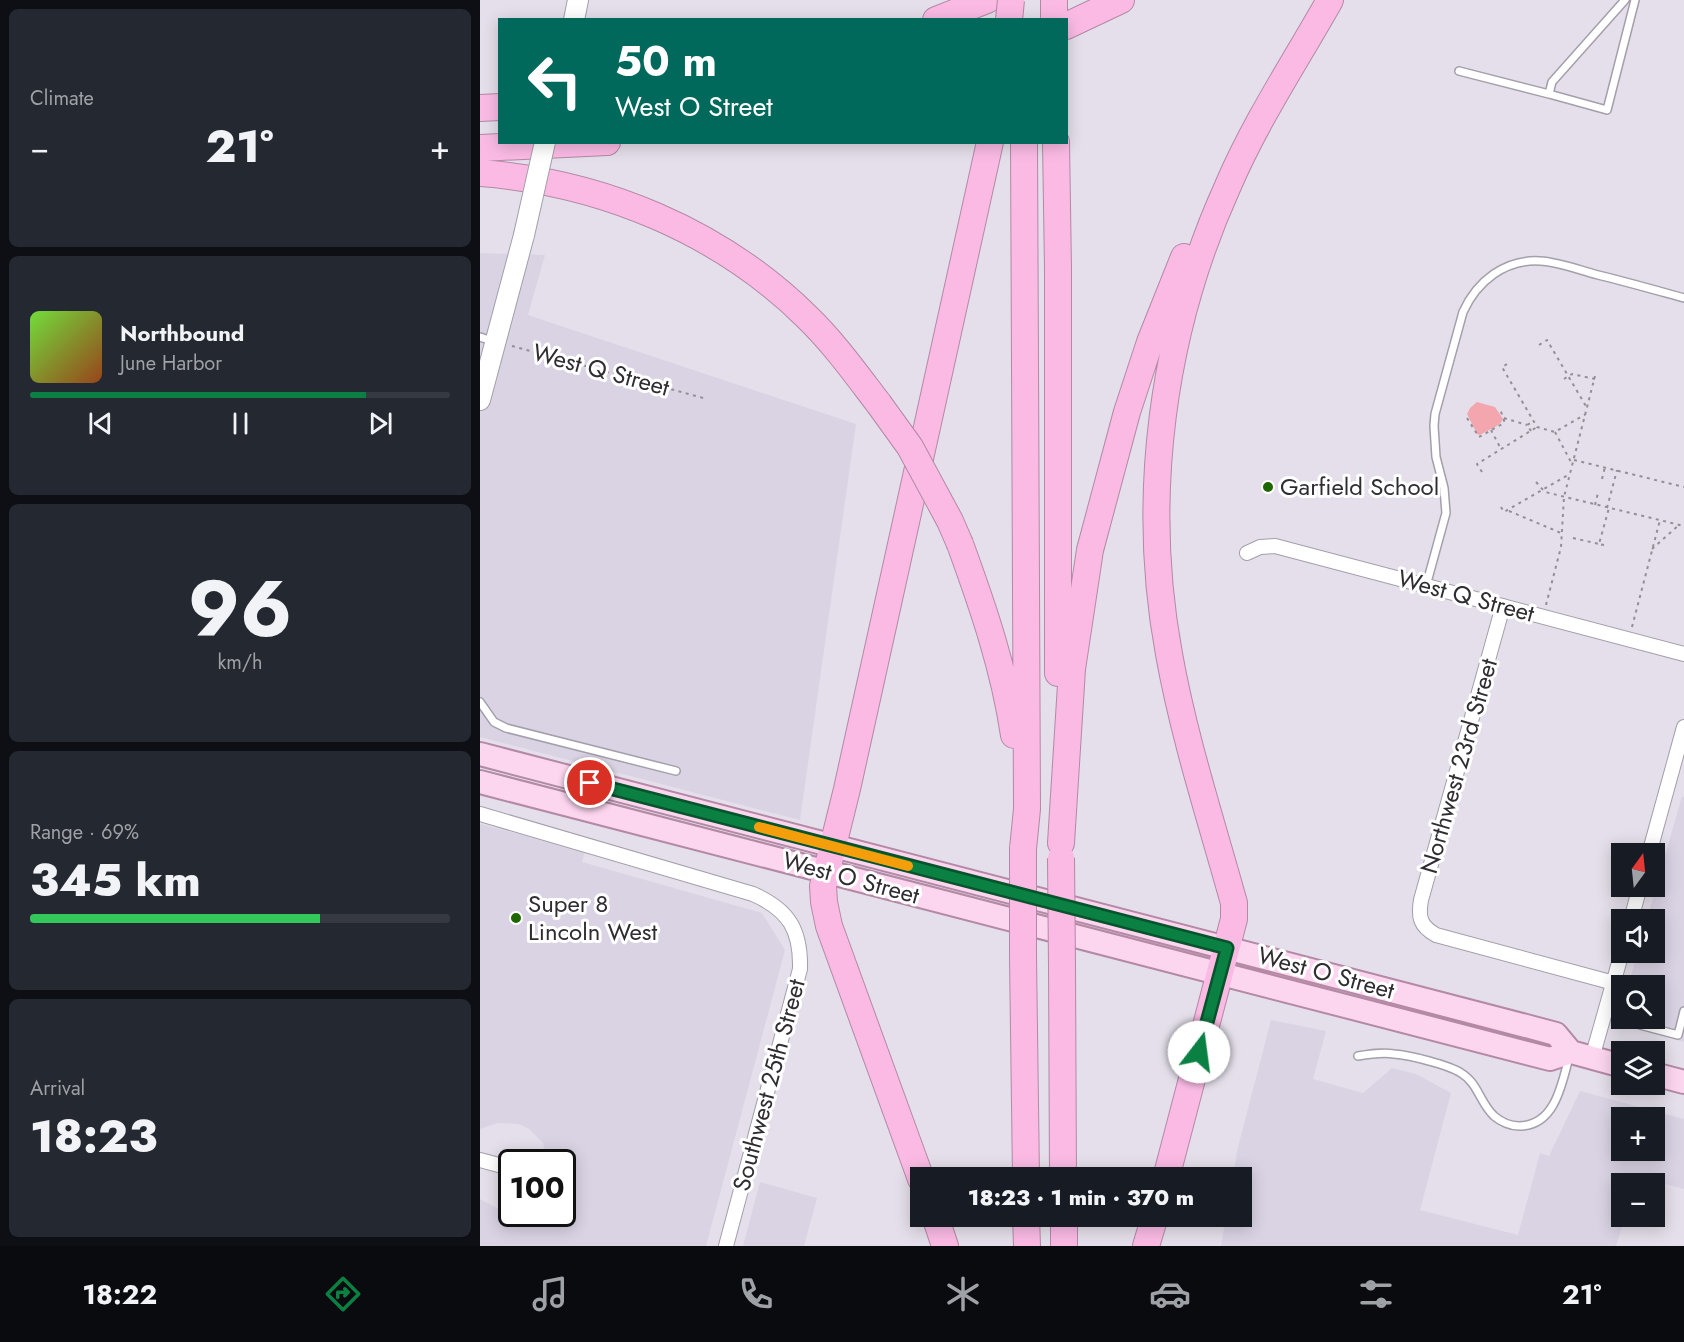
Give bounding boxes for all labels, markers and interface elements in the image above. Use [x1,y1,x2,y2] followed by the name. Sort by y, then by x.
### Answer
[615,31,717,92] text: 50 m
[516,42,594,120] icon: left
[30,84,94,113] text: Climate
[615,87,773,126] text: West O Street
[206,114,274,179] text: 21°
[30,124,49,171] text: −
[430,124,450,171] text: +
[120,317,244,349] text: Northbound
[529,334,674,405] street label: West Q Street
[120,349,222,378] text: June Harbor
[84,407,117,440] icon: previous
[224,407,257,440] icon: pause
[364,407,397,440] icon: next
[1280,469,1439,504] place label: Garfield School
[1261,480,1275,494] marker: Garfield School
[188,553,292,665] text: 96
[1394,560,1539,631] street label: West Q Street
[217,648,263,677] text: km/h
[1411,654,1506,878] street label: Northwest 23rd Street
[564,757,615,808] pin
[573,766,606,799] icon: arrive
[30,818,139,847] text: Range · 69%
[779,842,924,913] street label: West O Street
[1611,843,1665,897] north arrow
[1611,843,1665,1227] map controls
[30,848,201,913] text: 345 km
[528,886,657,949] place label: Super 8 Lincoln West
[1611,909,1665,963] button: sound
[509,911,523,925] marker: Super 8 Lincoln West
[1254,937,1399,1008] street label: West O Street
[723,975,814,1195] street label: Southwest 25th Street
[1611,975,1665,1029] button: search
[1167,1020,1231,1084] position arrow
[1611,1041,1665,1095] button: layers
[30,1074,85,1103] text: Arrival
[30,1104,157,1169] text: 18:23
[1611,1107,1665,1161] button: +
[498,1149,576,1227] speed limit sign: 100
[1611,1173,1665,1227] button: −
[968,1181,1194,1213] text: 18:23 · 1 min · 370 m
[322,1273,364,1315] icon: directions
[529,1273,571,1315] icon: music
[735,1273,777,1315] icon: phone
[942,1273,984,1315] icon: climate
[1149,1273,1191,1315] icon: car
[1355,1273,1397,1315] icon: filters
[82,1275,157,1314] text: 18:22
[1562,1275,1602,1314] text: 21°

